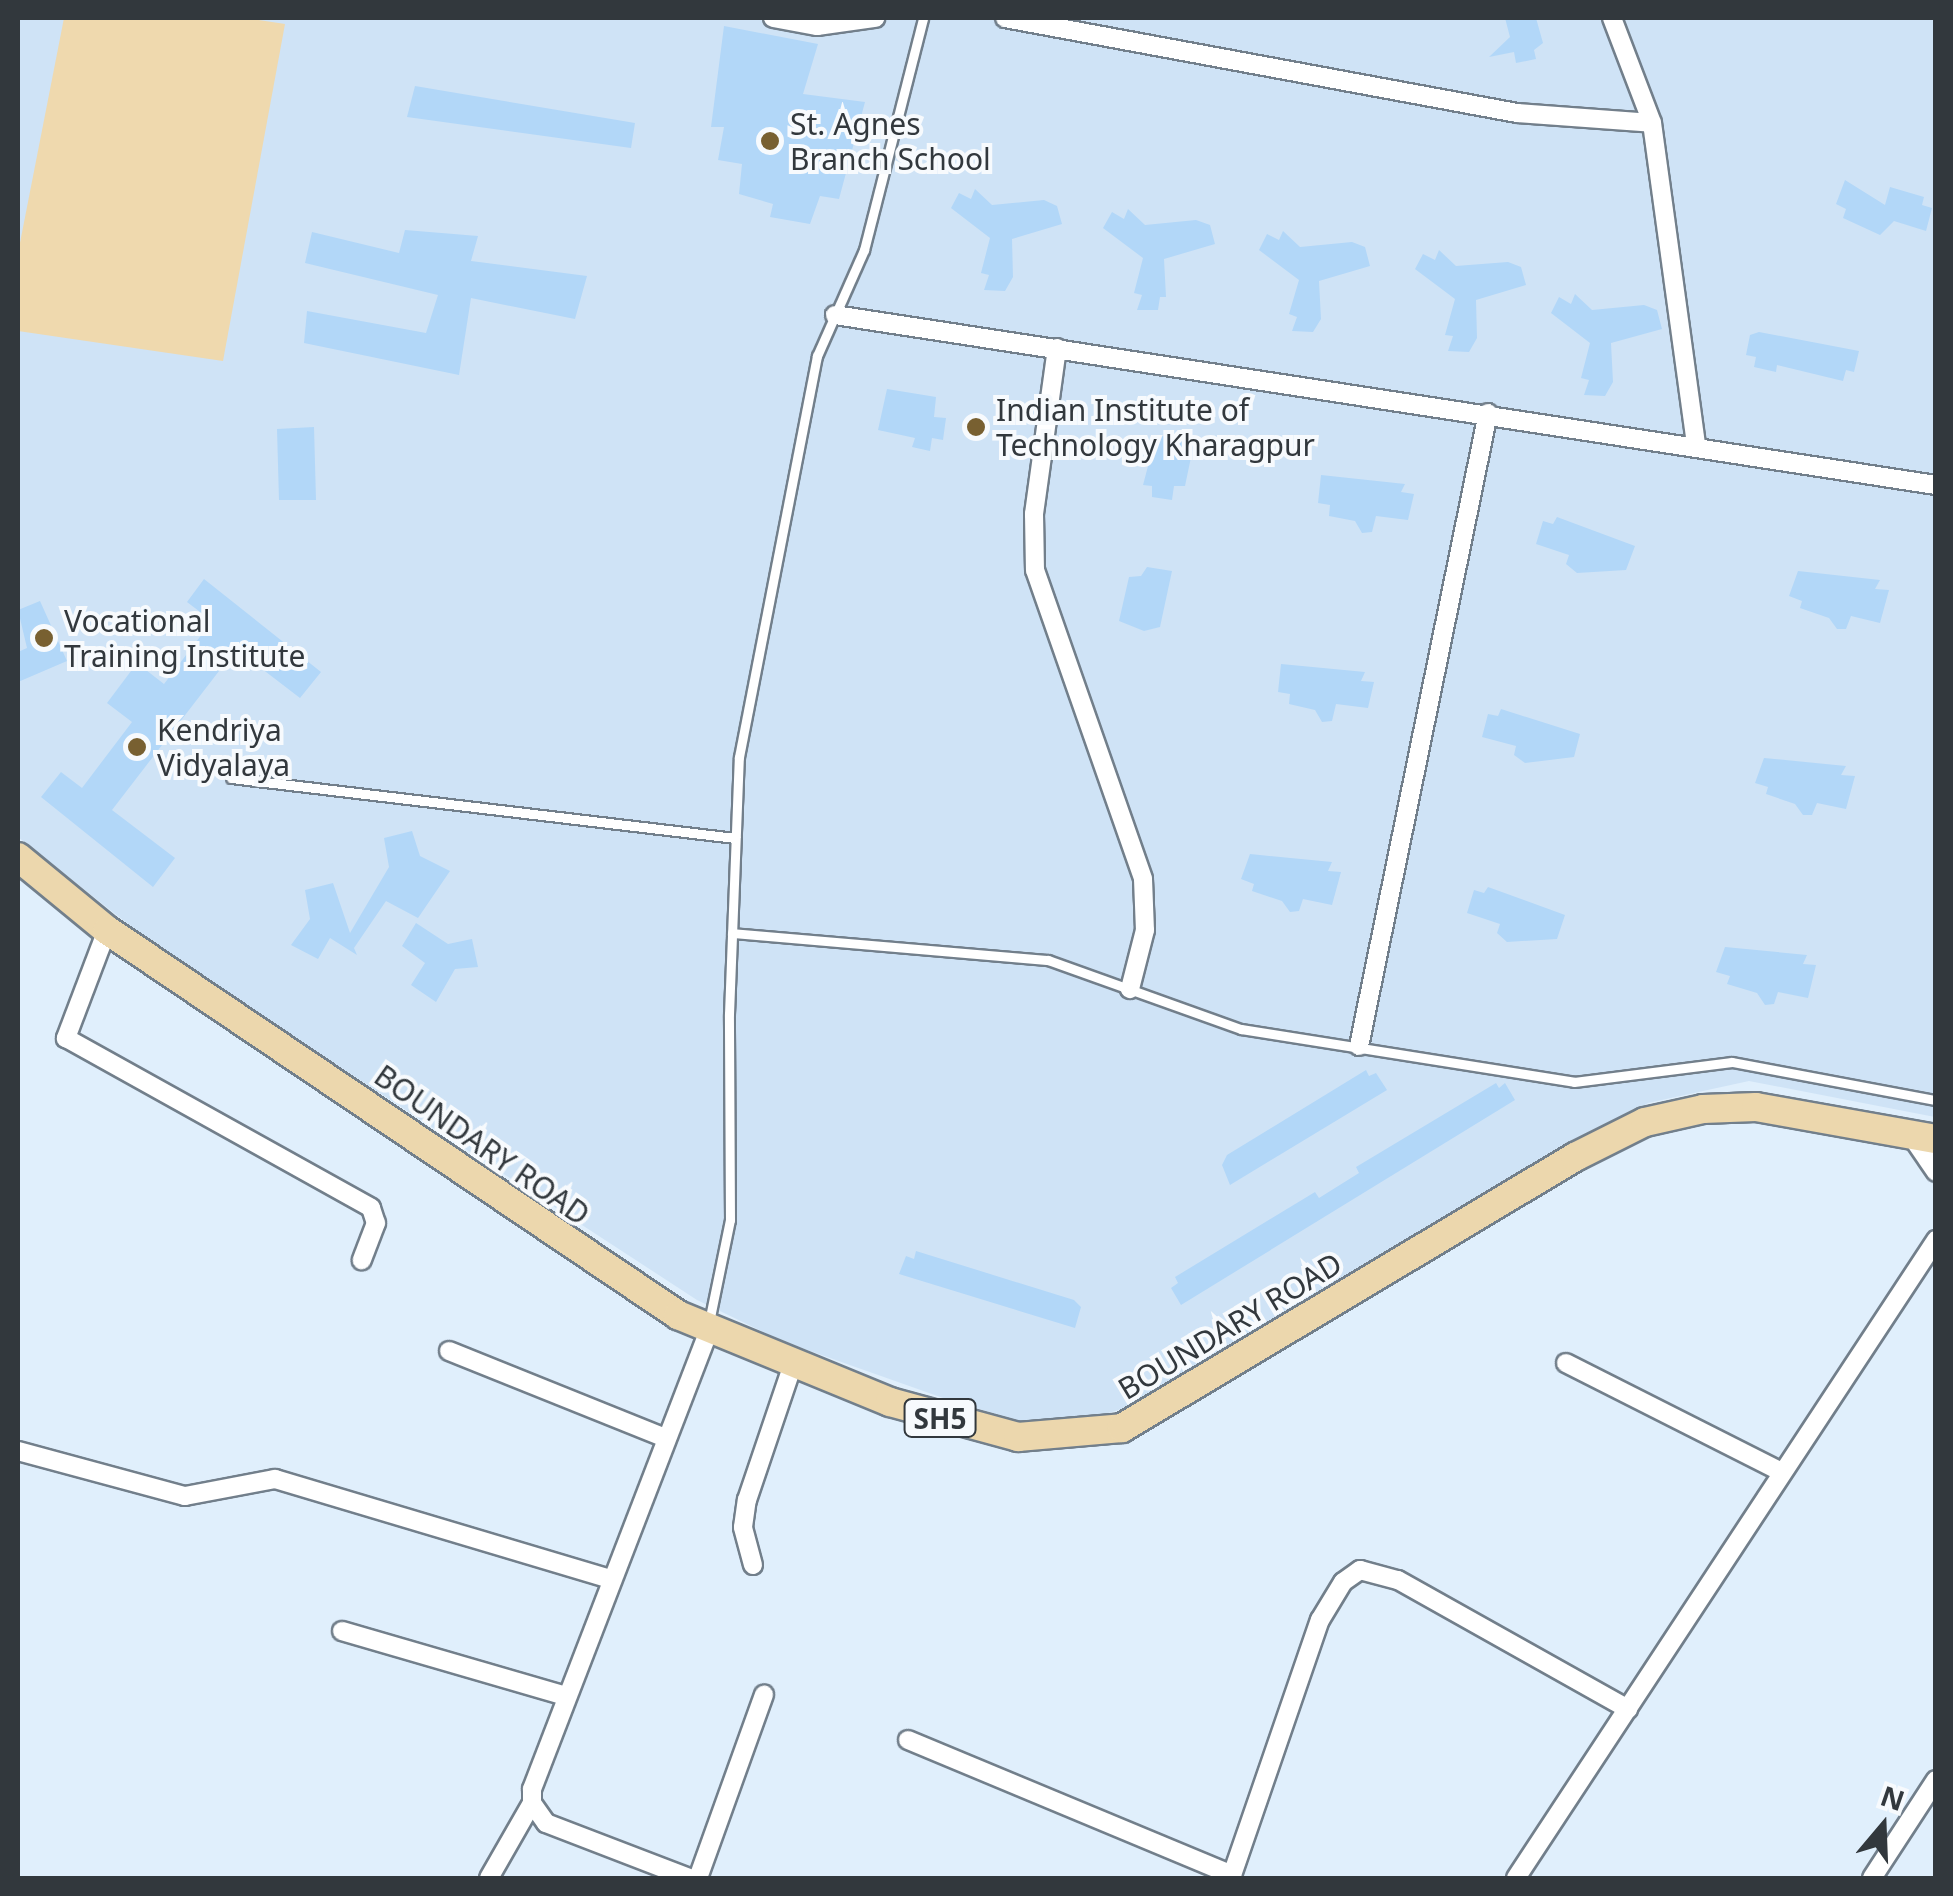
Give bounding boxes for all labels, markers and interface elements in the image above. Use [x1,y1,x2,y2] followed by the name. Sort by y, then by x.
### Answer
[790,106,991,176] place label: St. Agnes Branch School
[759,130,781,152] marker: St. Agnes Branch School
[996,392,1315,462] place label: Indian Institute of Technology Kharagpur
[965,416,987,438] marker: Indian Institute of Technology Kharagpur
[64,603,305,674] place label: Vocational Training Institute
[33,627,55,649] marker: Vocational Training Institute
[157,712,290,782] place label: Kendriya Vidyalaya
[126,736,148,758] marker: Kendriya Vidyalaya
[368,1057,596,1233] street label: BOUNDARY ROAD
[1112,1245,1348,1407] street label: BOUNDARY ROAD
[902,1395,978,1441] road number: SH5
[1833,1776,1933,1876] north arrow
[1876,1776,1910,1819] text: N

